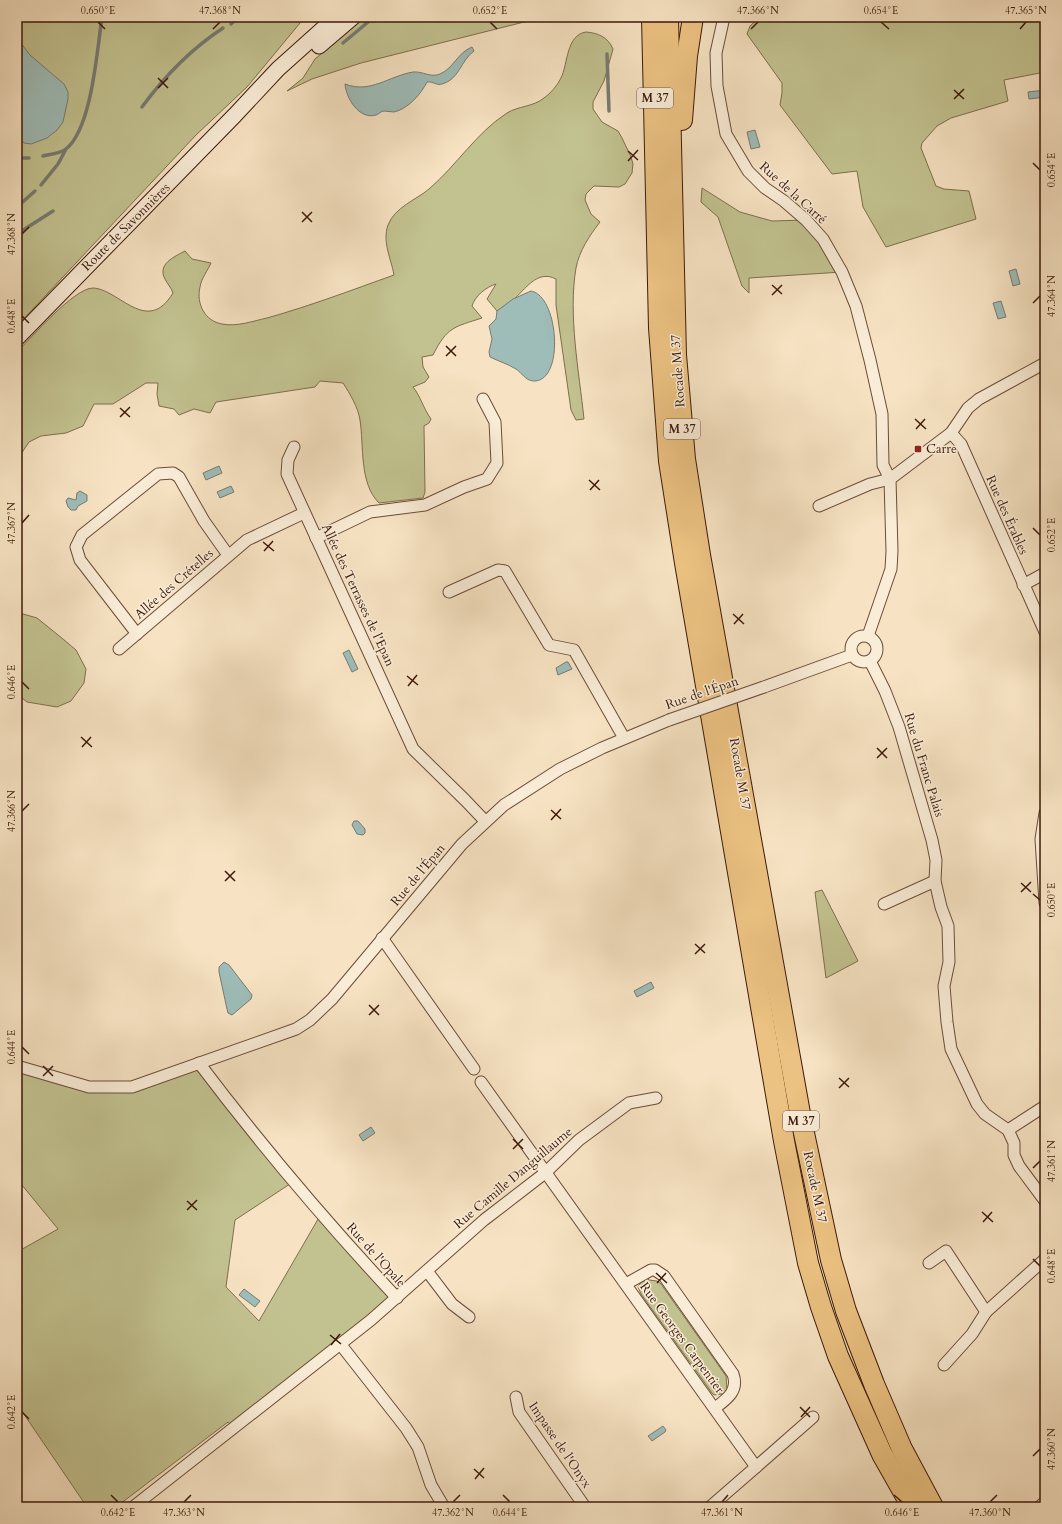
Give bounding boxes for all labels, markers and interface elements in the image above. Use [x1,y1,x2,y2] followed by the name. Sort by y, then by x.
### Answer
[81,4,115,18] text: 0.650°E
[199,4,241,18] text: 47.368°N
[473,4,507,18] text: 0.652°E
[737,4,779,18] text: 47.366°N
[864,4,898,18] text: 0.654°E
[1005,4,1047,18] text: 47.365°N
[637,88,673,108] road number: M 37
[1045,153,1059,187] text: 0.654°E
[755,158,831,228] street label: Rue de la Carré
[78,179,174,275] street label: Route de Savonnières
[5,213,19,255] text: 47.368°N
[1045,275,1059,317] text: 47.364°N
[5,299,19,333] text: 0.648°E
[666,334,690,408] street label: Rocade M 37
[664,419,700,439] road number: M 37
[926,440,957,458] place label: Carre
[913,444,923,454] marker: Carre
[981,472,1033,558] street label: Rue des Érables
[5,502,19,544] text: 47.367°N
[1045,518,1059,552] text: 0.652°E
[317,521,399,670] street label: Allée des Terrasses de l'Epan
[131,545,217,623] street label: Allée des Crételles
[5,665,19,699] text: 0.646°E
[663,672,741,714] street label: Rue de l'Épan
[900,711,948,819] street label: Rue du Franc Palais
[725,737,755,812] street label: Rocade M 37
[5,790,19,832] text: 47.366°N
[387,840,450,910] street label: Rue de l'Épan
[1045,883,1059,917] text: 0.650°E
[5,1030,19,1064] text: 0.644°E
[783,1111,819,1131] road number: M 37
[450,1123,576,1233] street label: Rue Camille Danguillaume
[1045,1140,1059,1182] text: 47.361°N
[799,1149,831,1225] street label: Rocade M 37
[342,1219,410,1291] street label: Rue de l'Opale
[1045,1249,1059,1283] text: 0.648°E
[635,1279,729,1397] street label: Rue Georges Carpentier
[5,1395,19,1429] text: 0.642°E
[524,1398,596,1492] street label: Impasse de l'Onyx
[1045,1428,1059,1470] text: 47.360°N
[101,1506,135,1520] text: 0.642°E
[163,1506,205,1520] text: 47.363°N
[432,1506,474,1520] text: 47.362°N
[493,1506,527,1520] text: 0.644°E
[701,1506,743,1520] text: 47.361°N
[885,1506,919,1520] text: 0.646°E
[969,1506,1011,1520] text: 47.360°N

